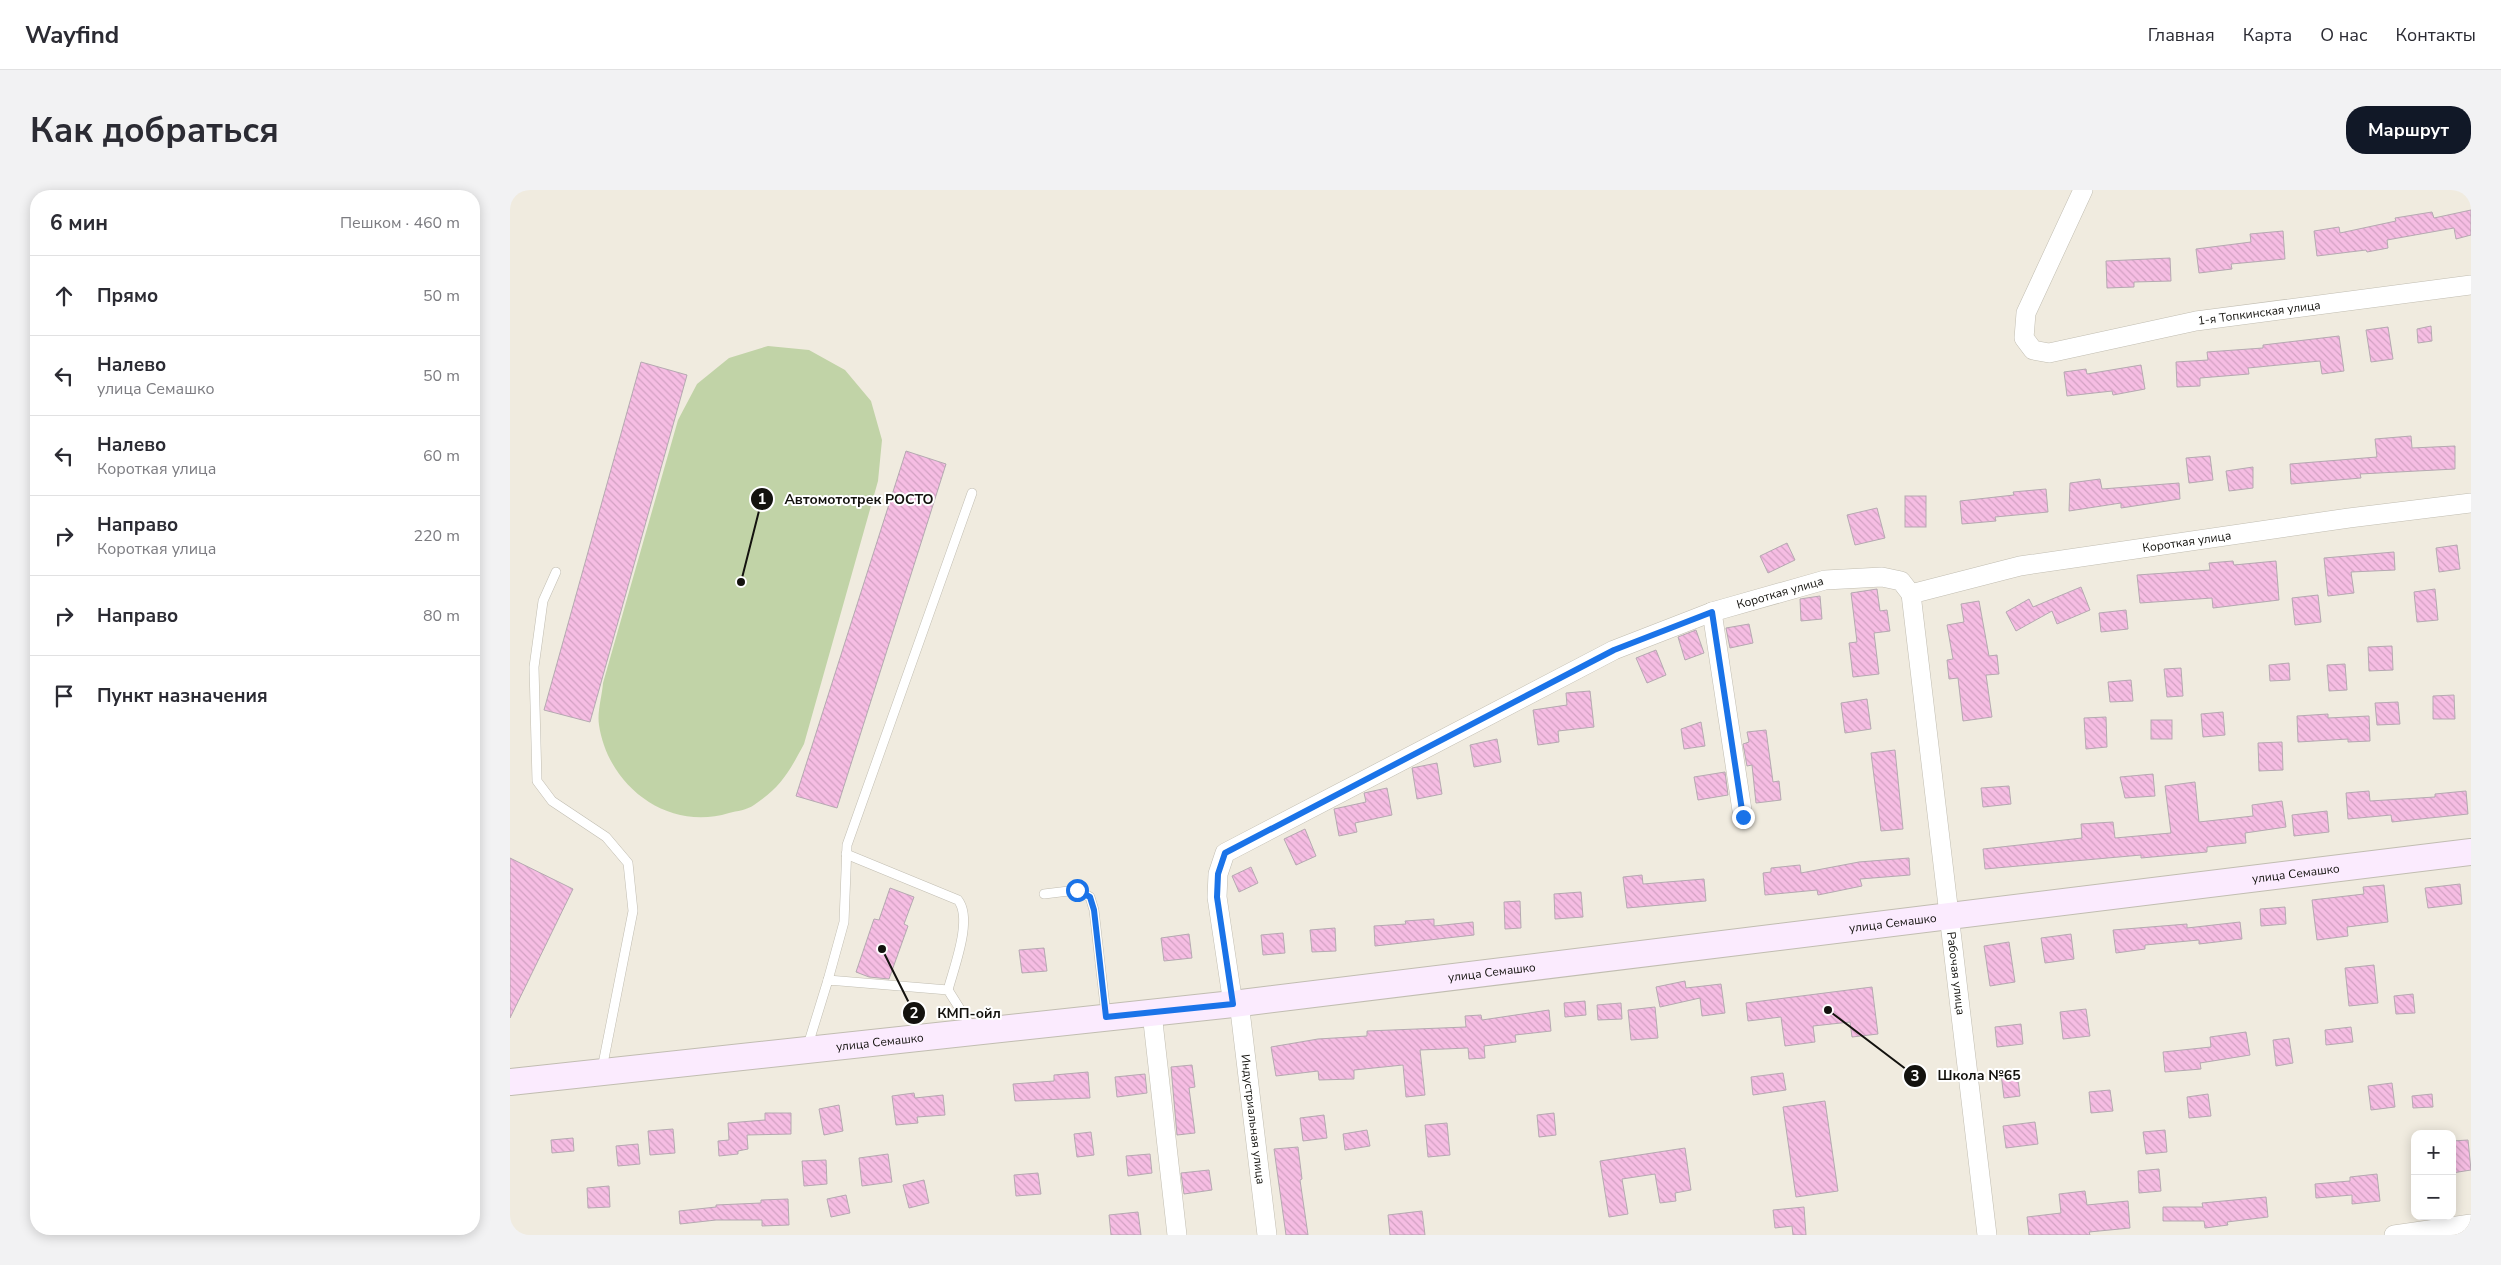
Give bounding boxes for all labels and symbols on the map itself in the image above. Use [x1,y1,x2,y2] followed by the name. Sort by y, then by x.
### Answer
[2197,297,2322,329] street label: 1-я Топкинская улица
[749,484,944,513] callout: Автомототрек РОСТО
[757,489,767,509] text: 1
[784,490,934,509] text: Автомототрек РОСТО
[2141,527,2232,556] street label: Короткая улица
[1735,573,1825,613] street label: Короткая улица
[1732,806,1755,829] route end
[2251,860,2341,887] street label: улица Семашко
[1066,879,1089,902] route start
[1848,910,1938,936] street label: улица Семашко
[1943,931,1969,1016] street label: Рабочая улица
[1447,959,1537,986] street label: улица Семашко
[902,999,1011,1028] callout: КМП-ойл
[909,1003,919,1023] text: 2
[937,1004,1001,1023] text: КМП-ойл
[835,1029,925,1055] street label: улица Семашко
[1237,1053,1269,1185] street label: Индустриальная улица
[1903,1061,2031,1090] callout: Школа №65
[1910,1066,1920,1086] text: 3
[1937,1066,2021,1085] text: Школа №65

